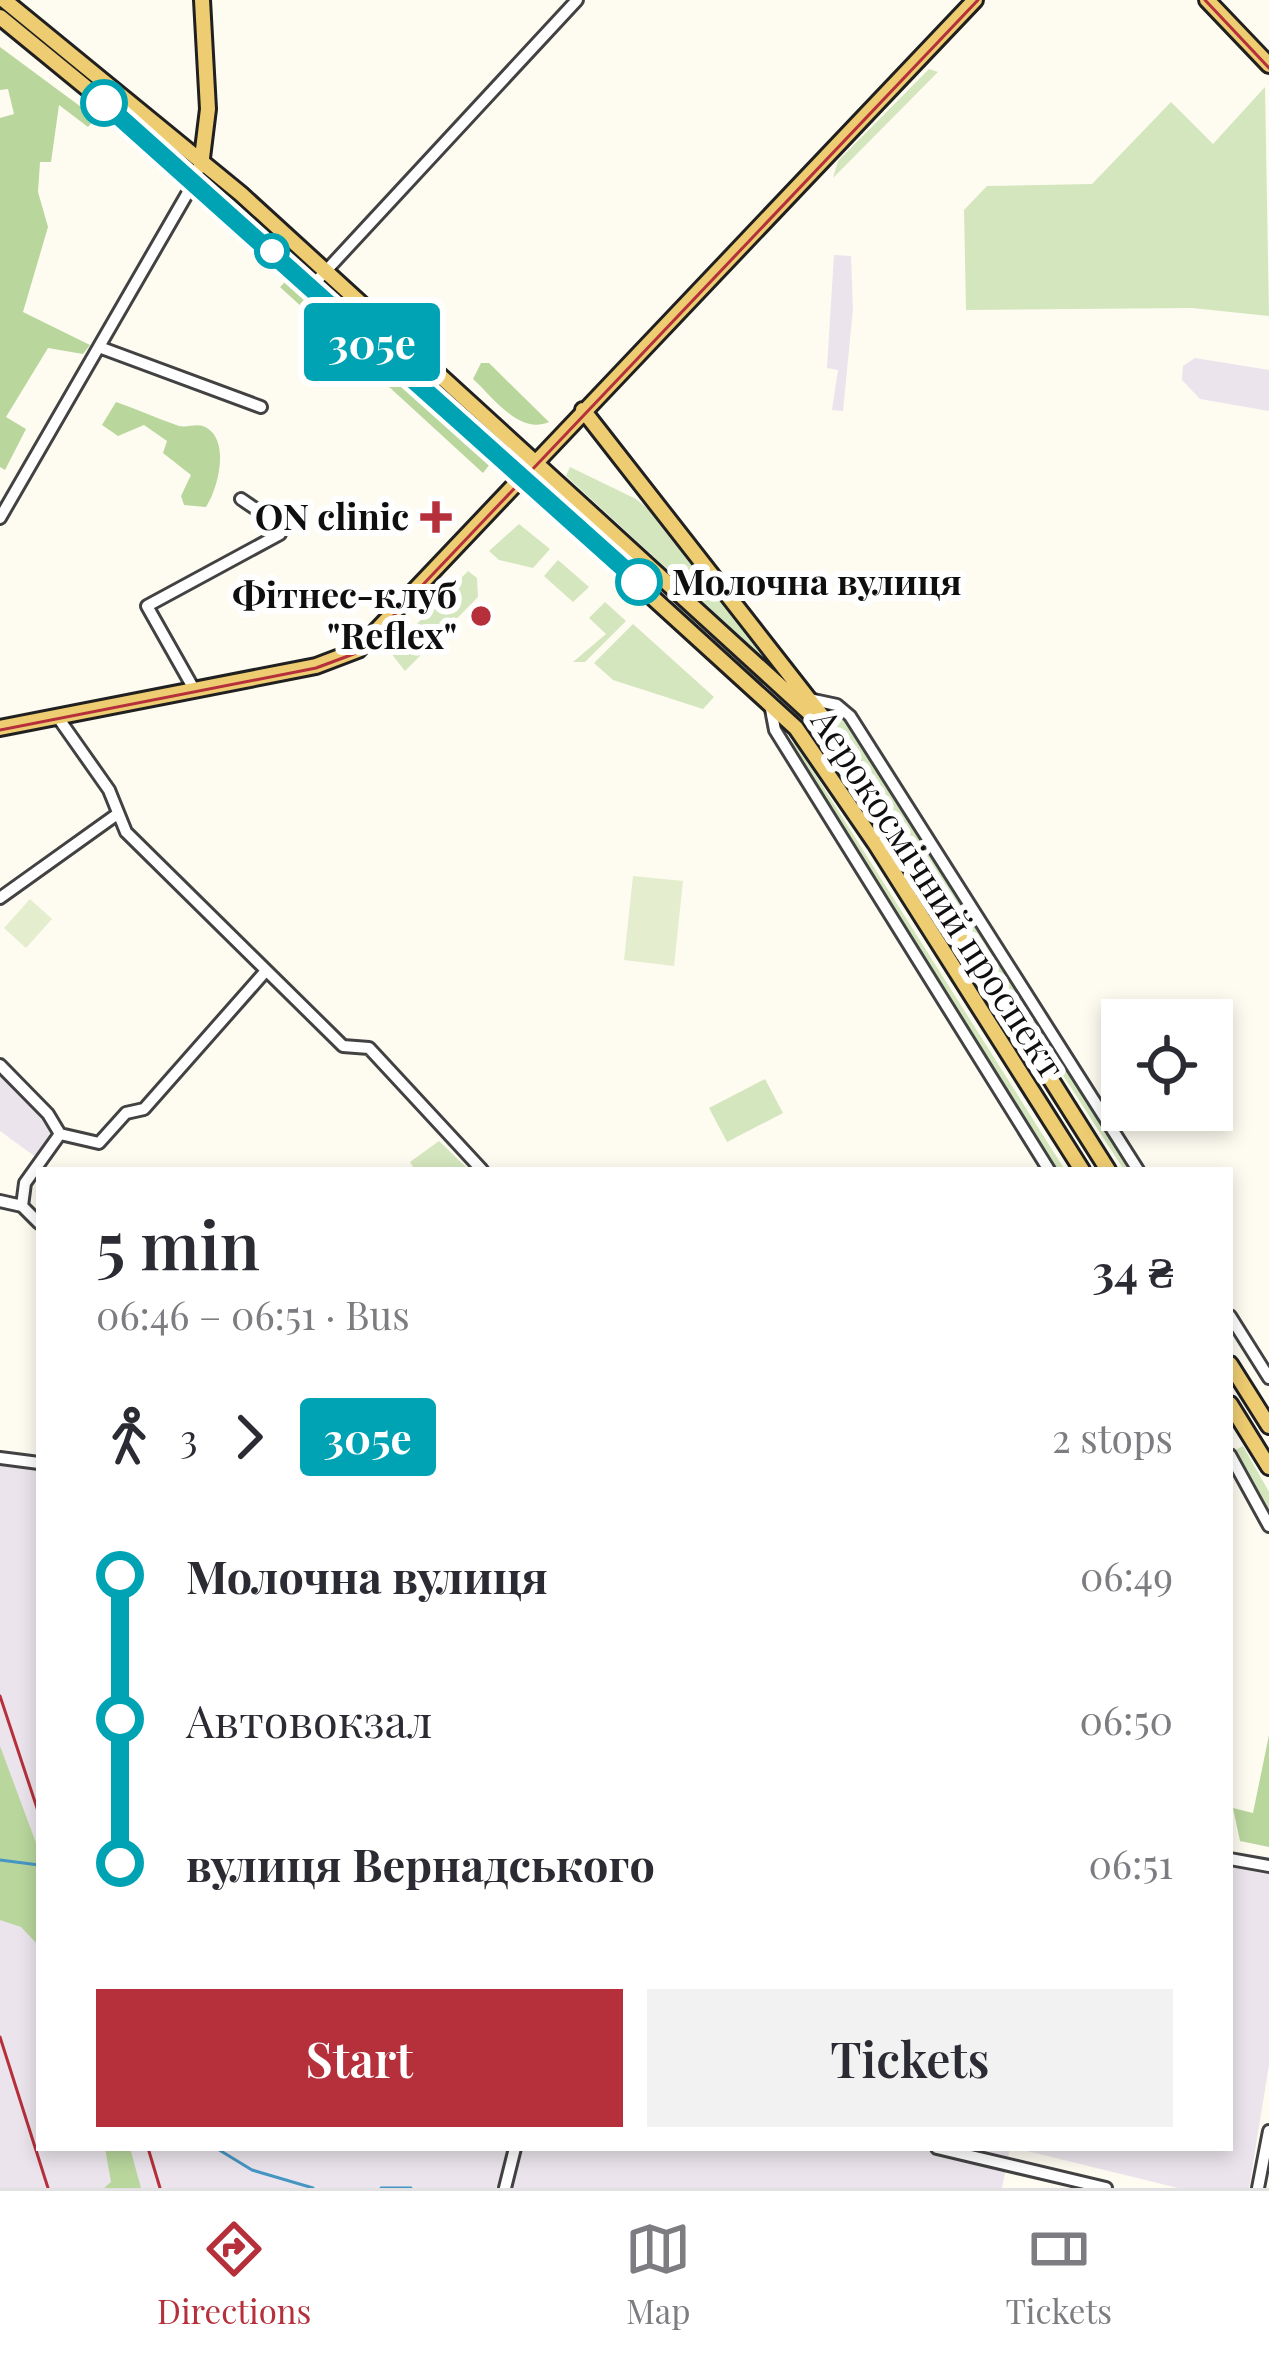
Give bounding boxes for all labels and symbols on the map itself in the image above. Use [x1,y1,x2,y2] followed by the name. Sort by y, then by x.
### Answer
[82,81,126,125] unlabelled marker
[256,235,288,267] unlabelled marker
[288,303,456,381] line badge: 305e
[255,491,409,539] place label: ON clinic
[420,501,452,533] marker: ON clinic
[672,556,962,604] place label: Молочна вулиця
[617,560,661,604] marker: Молочна вулиця
[232,569,457,658] place label: Фітнес-клуб "Reflex"
[468,603,494,629] marker: Фітнес-клуб "Reflex"
[801,698,1077,1087] street label: Аерокосмічний проспект

